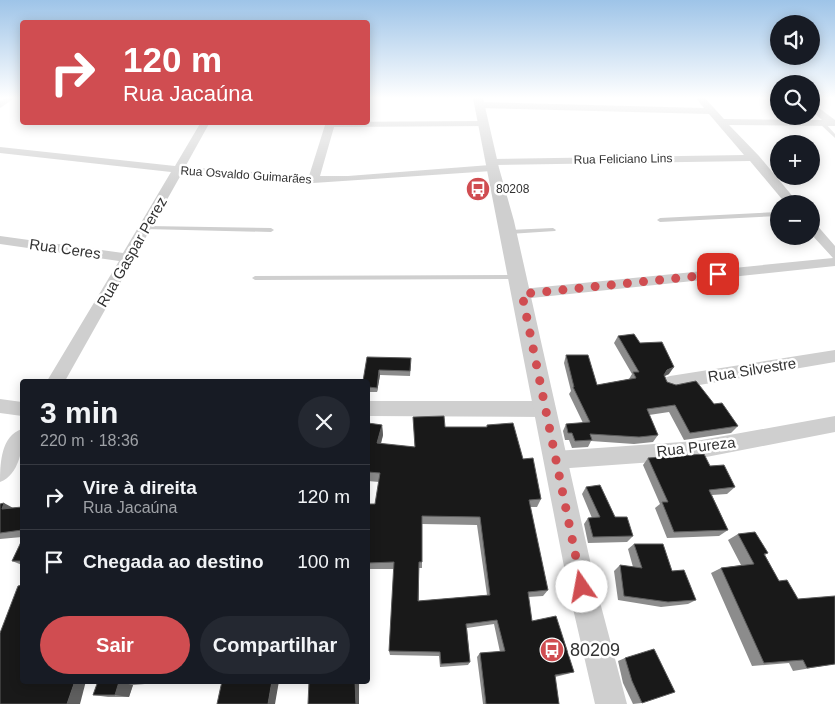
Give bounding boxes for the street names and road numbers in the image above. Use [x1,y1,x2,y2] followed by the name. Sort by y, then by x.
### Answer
[574,151,672,167] street label: Rua Feliciano Lins
[180,163,312,187] street label: Rua Osvaldo Guimarães
[93,194,170,310] street label: Rua Gaspar Perez
[28,235,102,262] street label: Rua Ceres
[707,354,797,385] street label: Rua Silvestre
[656,433,737,460] street label: Rua Pureza

